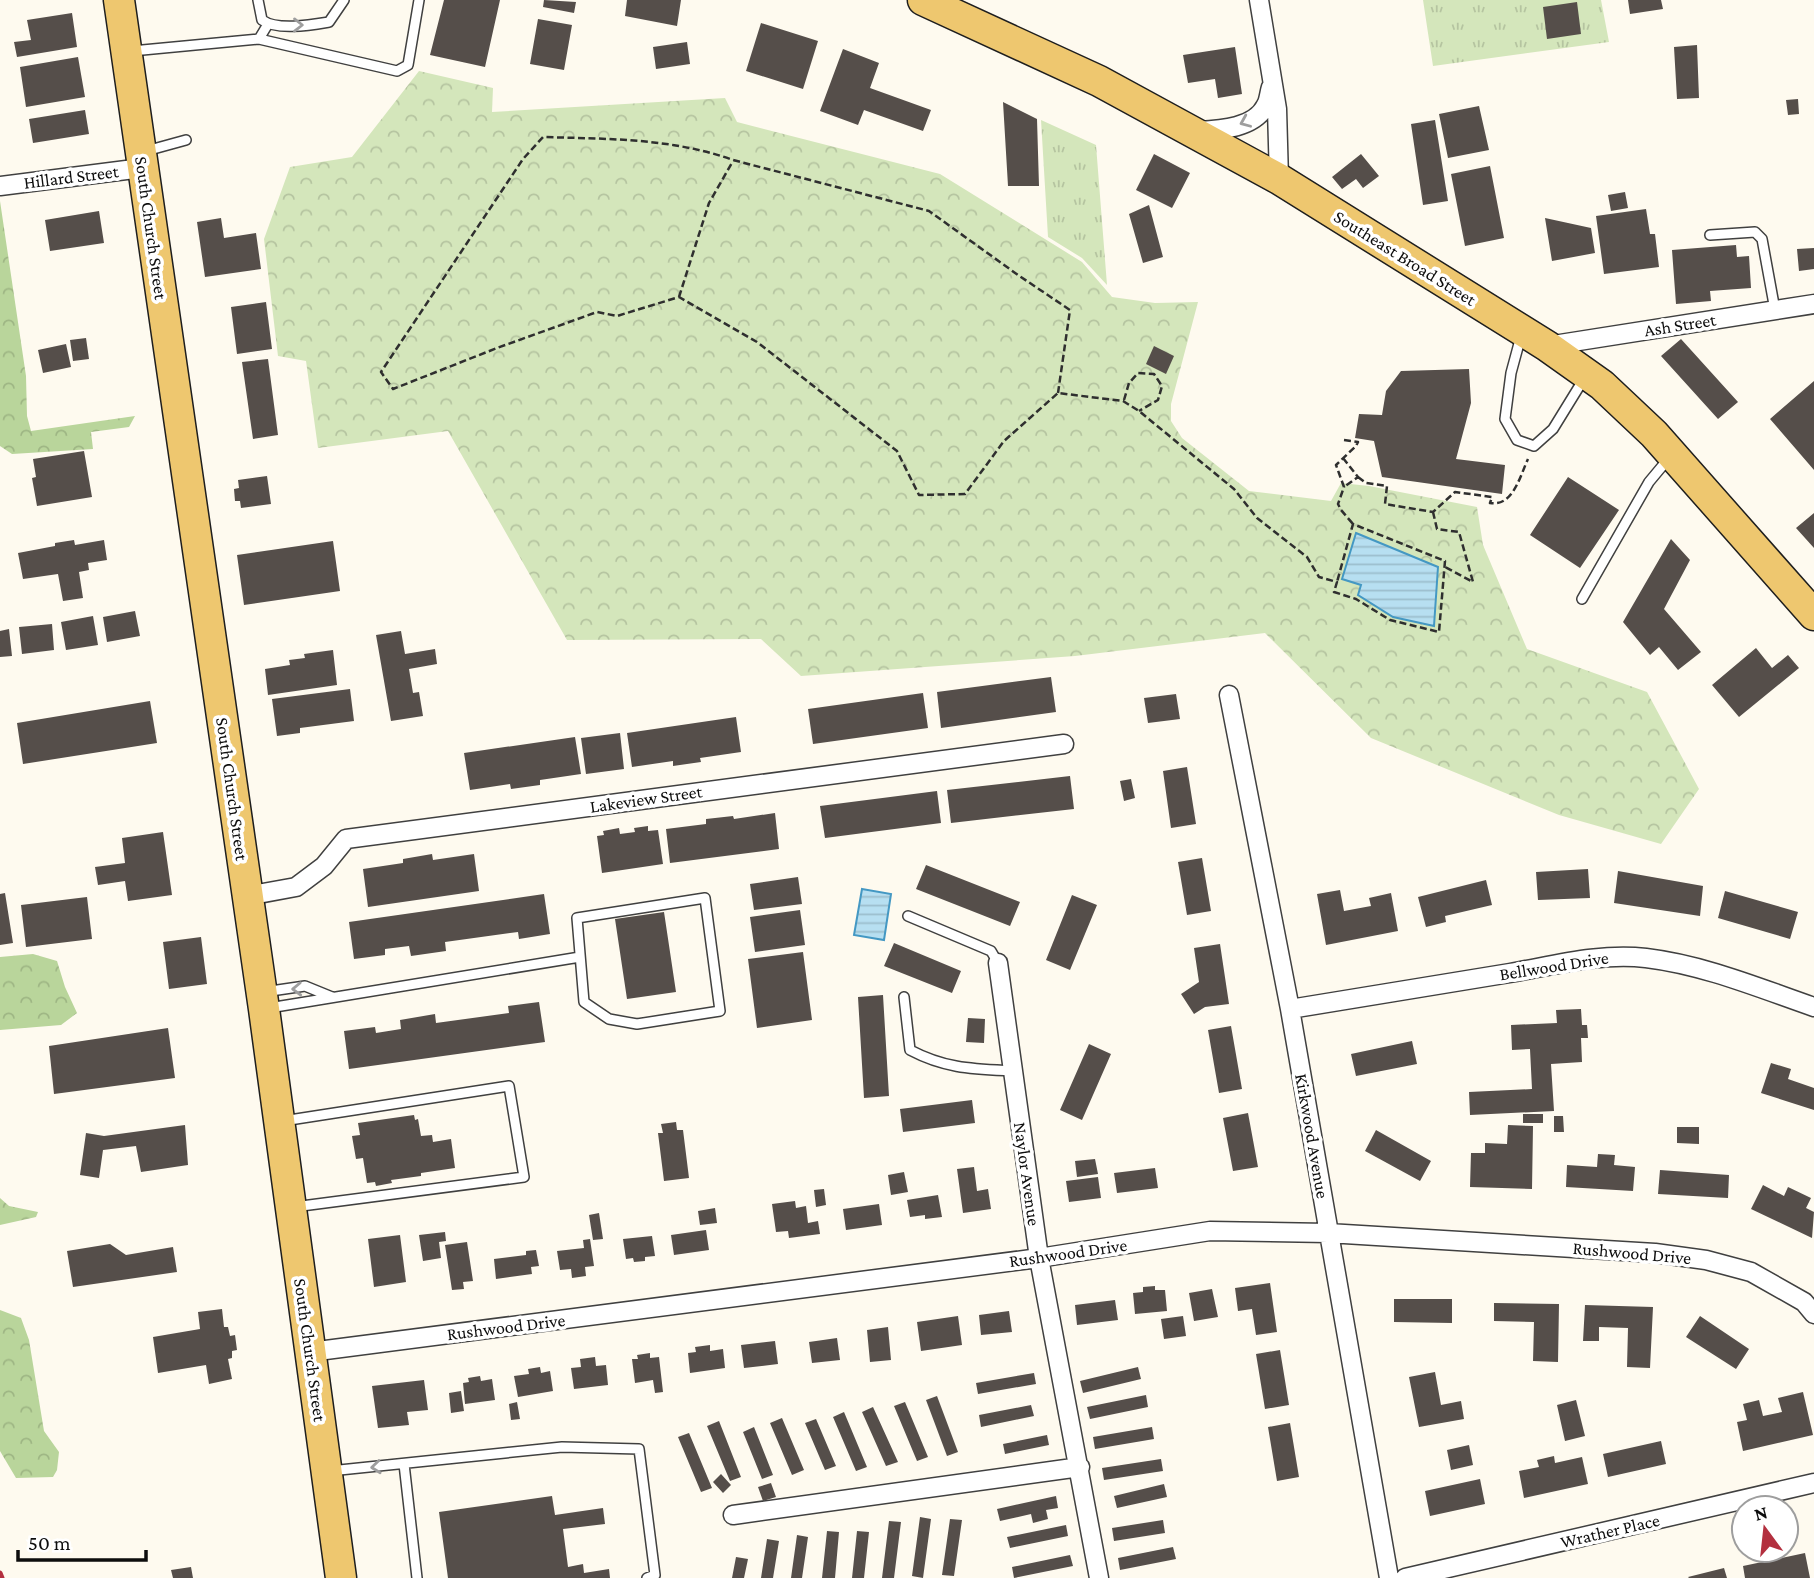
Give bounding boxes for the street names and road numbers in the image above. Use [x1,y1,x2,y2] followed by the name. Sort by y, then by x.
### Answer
[131,155,171,302] street label: South Church Street
[22,161,121,193] street label: Hillard Street
[1330,206,1480,310] street label: Southeast Broad Street
[1643,309,1718,341] street label: Ash Street
[212,716,252,863] street label: South Church Street
[588,781,705,817] street label: Lakeview Street
[1498,947,1610,984] street label: Bellwood Drive
[1291,1072,1333,1200] street label: Kirkwood Avenue
[1010,1121,1044,1227] street label: Naylor Avenue
[1008,1235,1128,1271] street label: Rushwood Drive
[1572,1238,1692,1268] street label: Rushwood Drive
[290,1277,330,1424] street label: South Church Street
[446,1310,566,1344] street label: Rushwood Drive
[1558,1510,1662,1552] street label: Wrather Place

